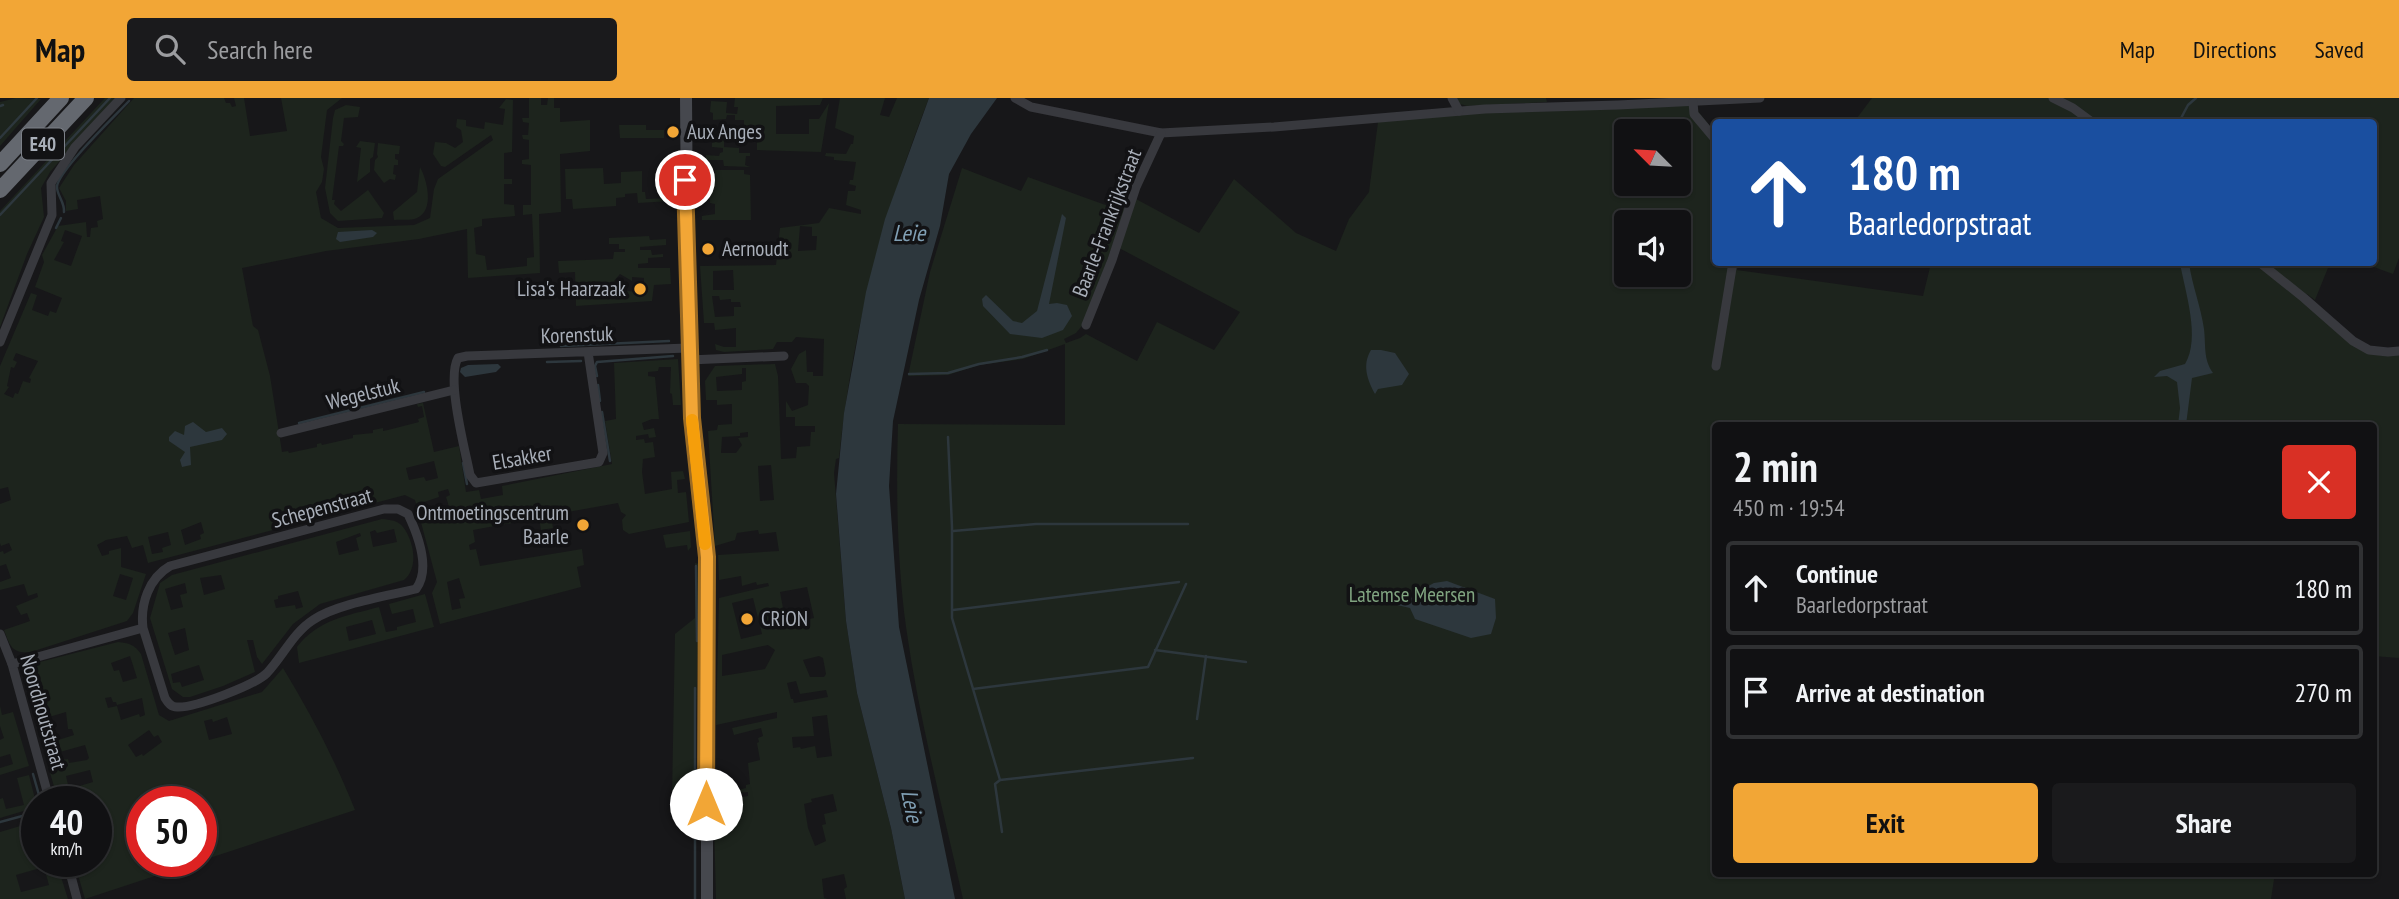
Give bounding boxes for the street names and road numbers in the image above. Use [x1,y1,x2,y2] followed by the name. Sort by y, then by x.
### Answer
[22,128,64,159] road number: E40
[1066,145,1147,301] street label: Baarle-Frankrijkstraat
[540,320,614,349] street label: Korenstuk
[323,371,402,416] street label: Wegelstuk
[490,439,554,476] street label: Elsakker
[269,481,375,534] street label: Schepenstraat
[14,651,73,773] street label: Noordhoutstraat

